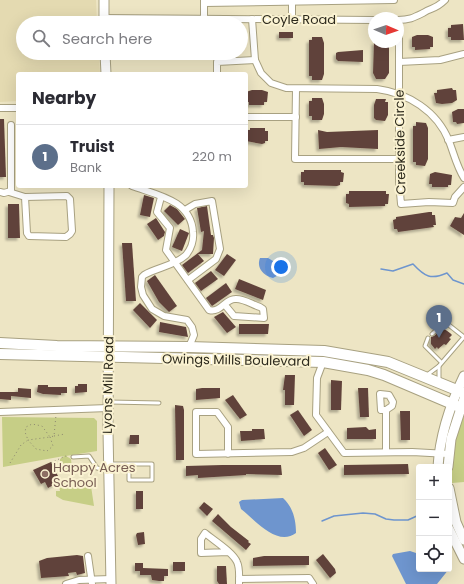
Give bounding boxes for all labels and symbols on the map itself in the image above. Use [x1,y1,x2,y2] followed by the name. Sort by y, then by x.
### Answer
[262,10,336,29] street label: Coyle Road
[368,12,404,48] north arrow
[390,89,410,195] street label: Creekside Circle
[271,257,291,277] your location
[426,305,452,338] pin: 1
[98,336,118,434] street label: Lyons Mill Road
[162,349,310,371] street label: Owings Mills Boulevard
[53,458,136,492] place label: Happy Acres School
[40,469,50,479] marker: Happy Acres School

